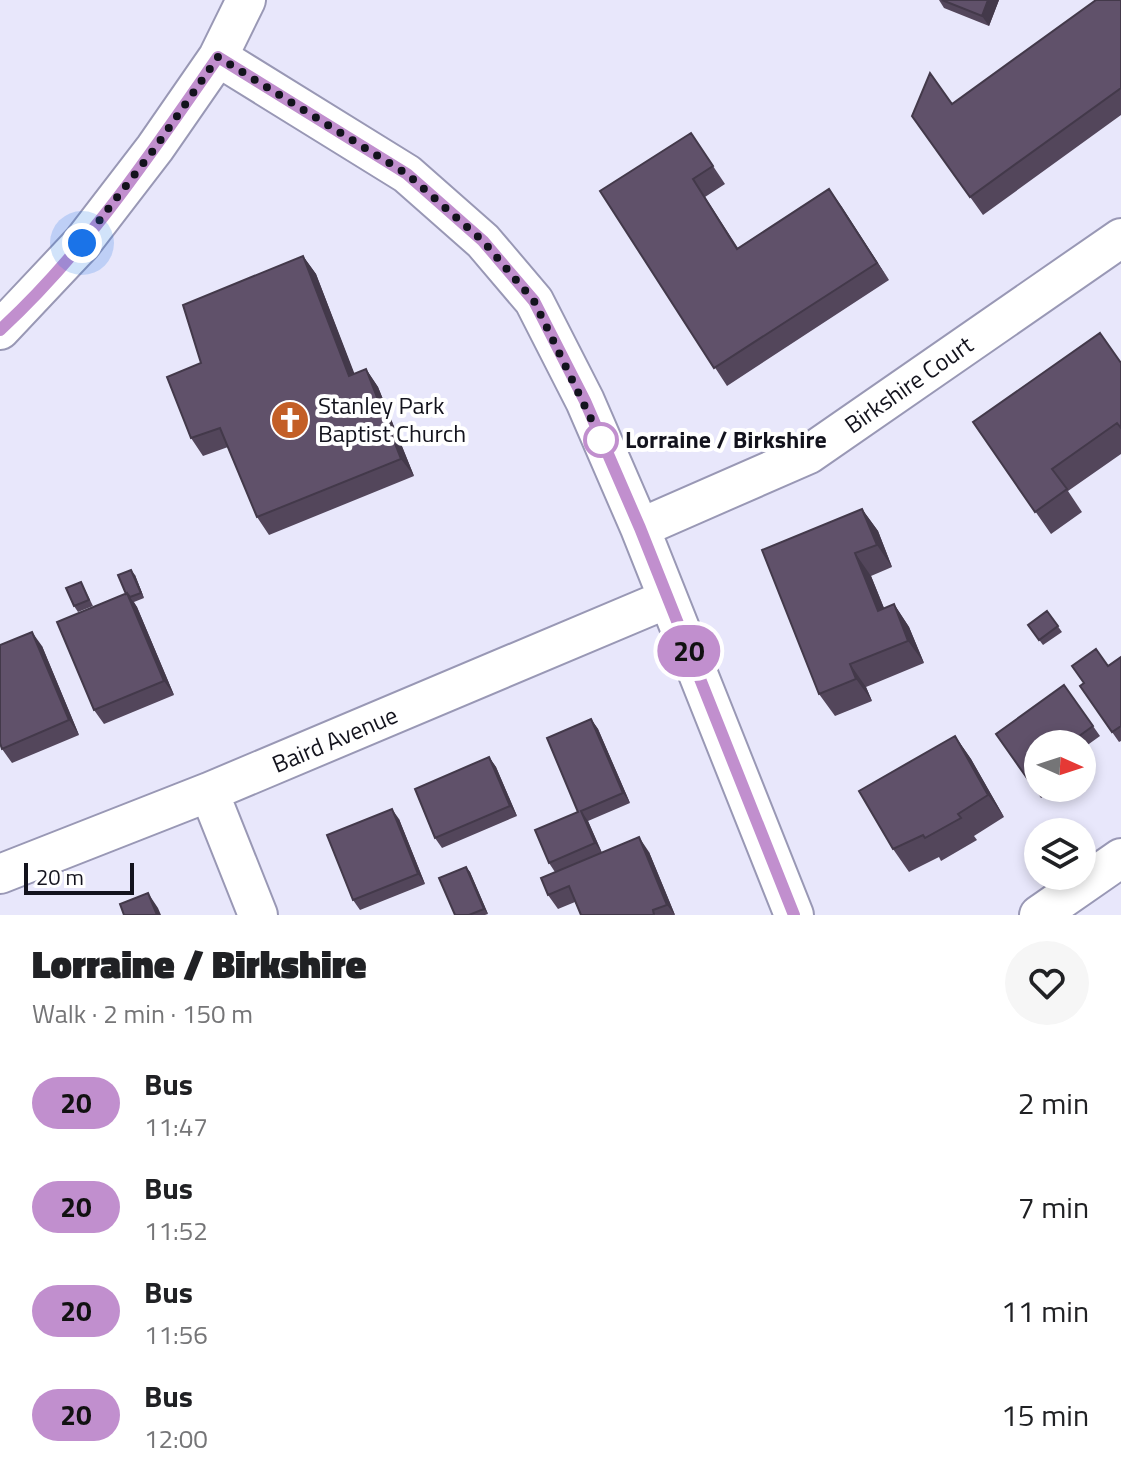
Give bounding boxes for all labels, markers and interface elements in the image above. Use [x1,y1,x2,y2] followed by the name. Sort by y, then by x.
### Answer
[62,223,102,263] your location
[837,326,980,442] street label: Birkshire Court
[318,387,466,451] place label: Stanley Park Baptist Church
[269,399,311,441] church icon: Stanley Park Baptist Church
[625,421,827,457] place label: Lorraine / Birkshire
[584,423,618,457] marker: Lorraine / Birkshire
[653,625,725,677] line badge: 20
[673,629,705,672] text: 20
[266,697,403,782] street label: Baird Avenue
[1024,730,1096,802] north arrow
[1024,730,1096,890] map controls
[1024,818,1096,890] button: layers
[24,859,134,895] scale bar
[36,860,84,894] text: 20 m
[32,935,367,993] text: Lorraine / Birkshire
[1005,941,1089,1025] button: heart
[32,994,253,1033] text: Walk · 2 min · 150 m
[144,1061,193,1107] text: Bus
[1018,1080,1089,1126] text: 2 min
[60,1081,92,1124] text: 20
[144,1107,208,1146] text: 11:47
[144,1165,193,1211] text: Bus
[1018,1184,1089,1230] text: 7 min
[60,1185,92,1228] text: 20
[144,1211,208,1250] text: 11:52
[144,1269,193,1315] text: Bus
[1001,1288,1089,1334] text: 11 min
[60,1289,92,1332] text: 20
[144,1315,208,1354] text: 11:56
[144,1373,193,1419] text: Bus
[1001,1392,1089,1438] text: 15 min
[60,1393,92,1436] text: 20
[144,1419,208,1458] text: 12:00

